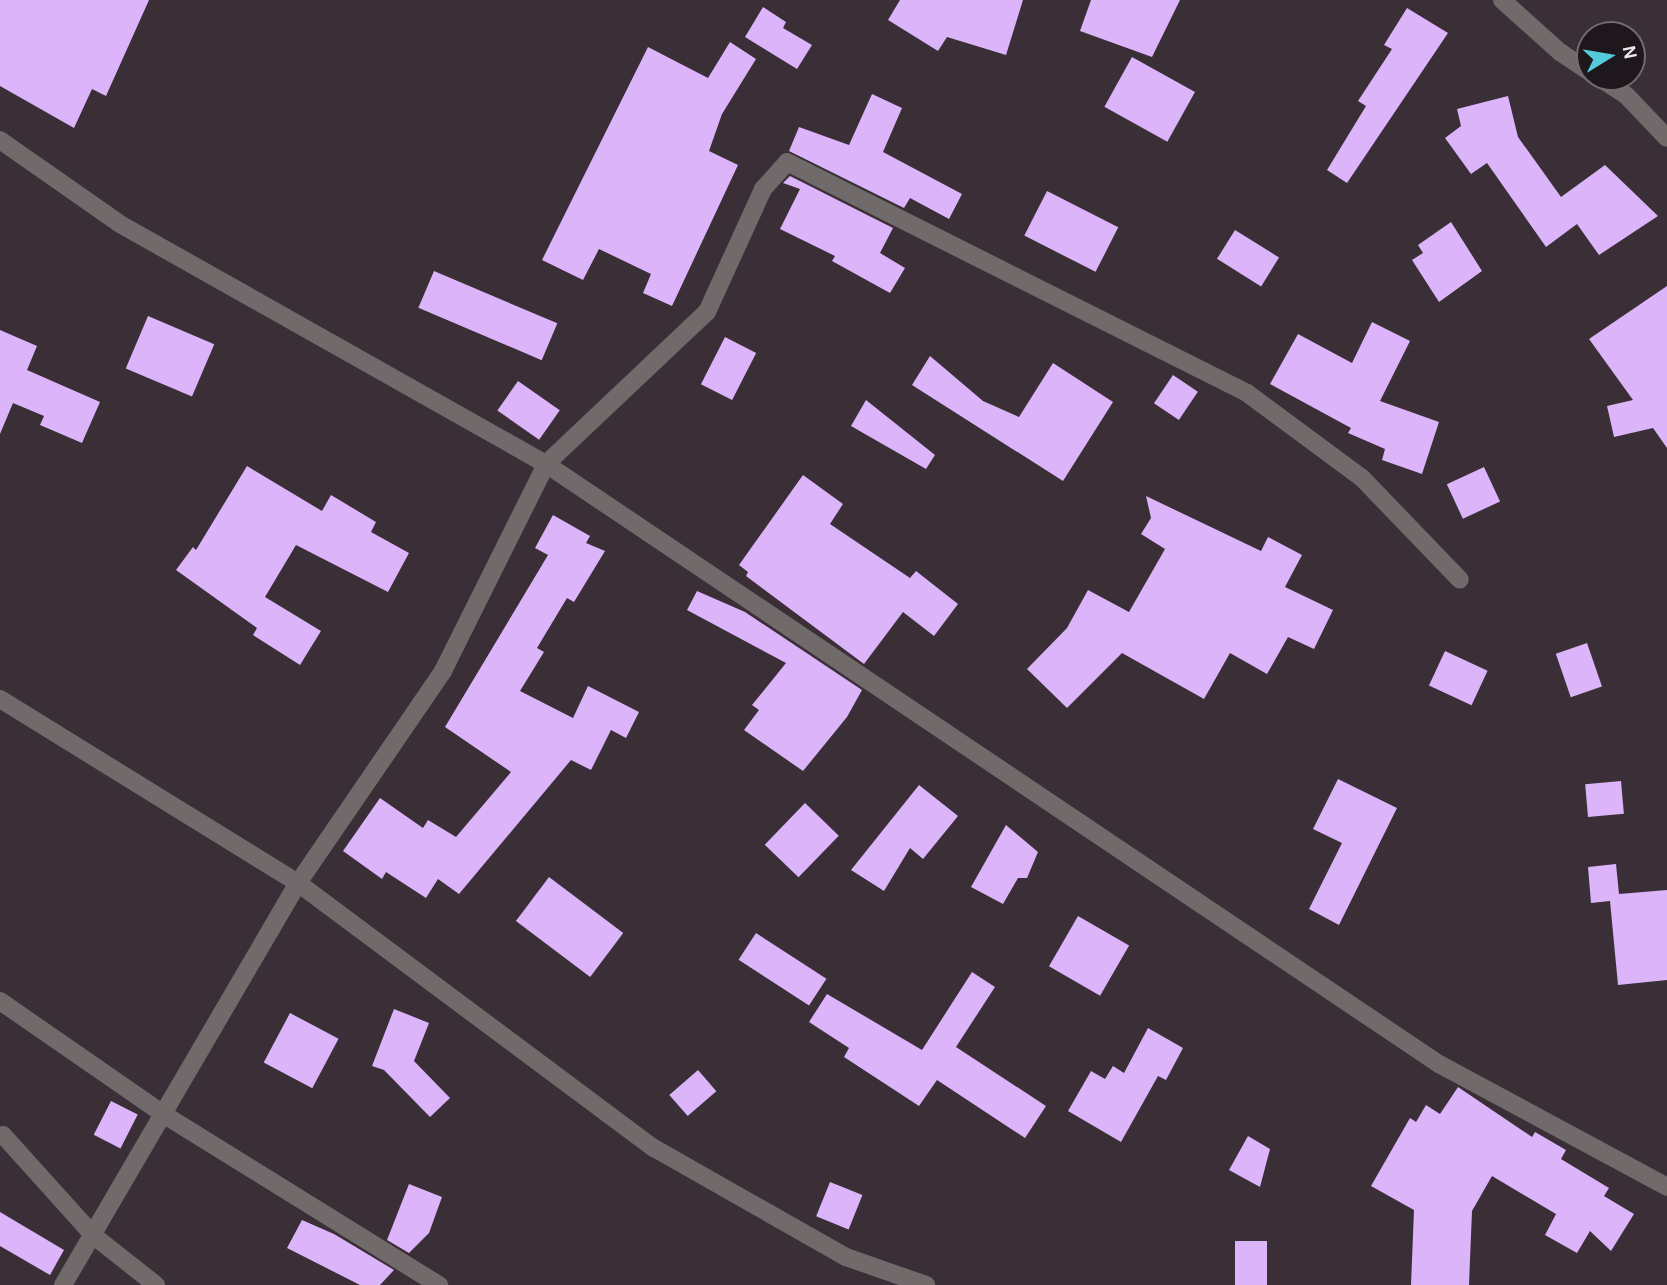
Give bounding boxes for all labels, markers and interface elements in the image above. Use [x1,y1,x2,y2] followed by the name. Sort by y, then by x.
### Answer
[1576,21,1646,91] north arrow
[1618,44,1642,61] text: N

